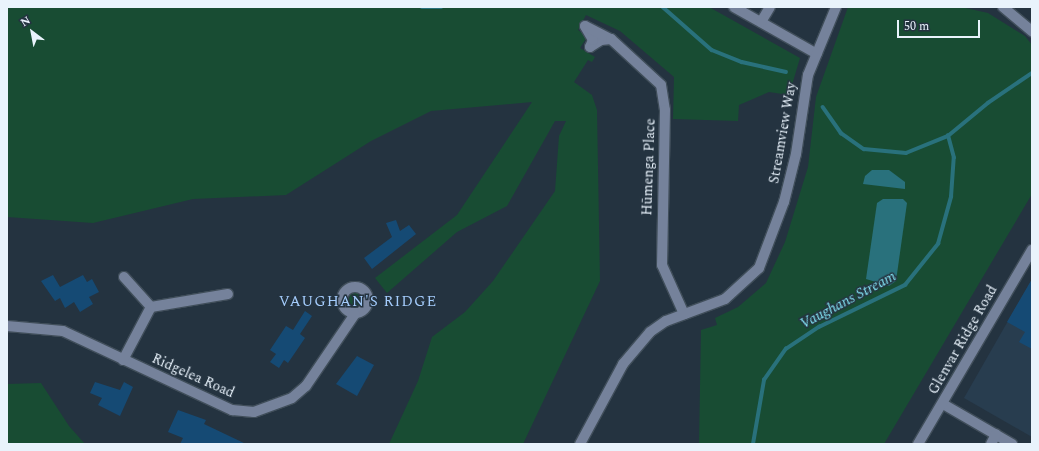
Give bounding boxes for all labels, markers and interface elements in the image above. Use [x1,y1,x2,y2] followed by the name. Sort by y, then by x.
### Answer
[12,12,52,52] north arrow
[17,12,34,31] text: N
[899,12,982,38] scale bar
[904,17,929,36] text: 50 m
[766,81,800,185] street label: Streamview Way
[639,118,659,216] street label: Hūmenga Place
[797,267,899,333] water label: Vaughans Stream
[925,283,1001,397] street label: Glenvar Ridge Road
[279,293,437,311] district label: VAUGHAN'S RIDGE
[149,350,237,402] street label: Ridgelea Road

